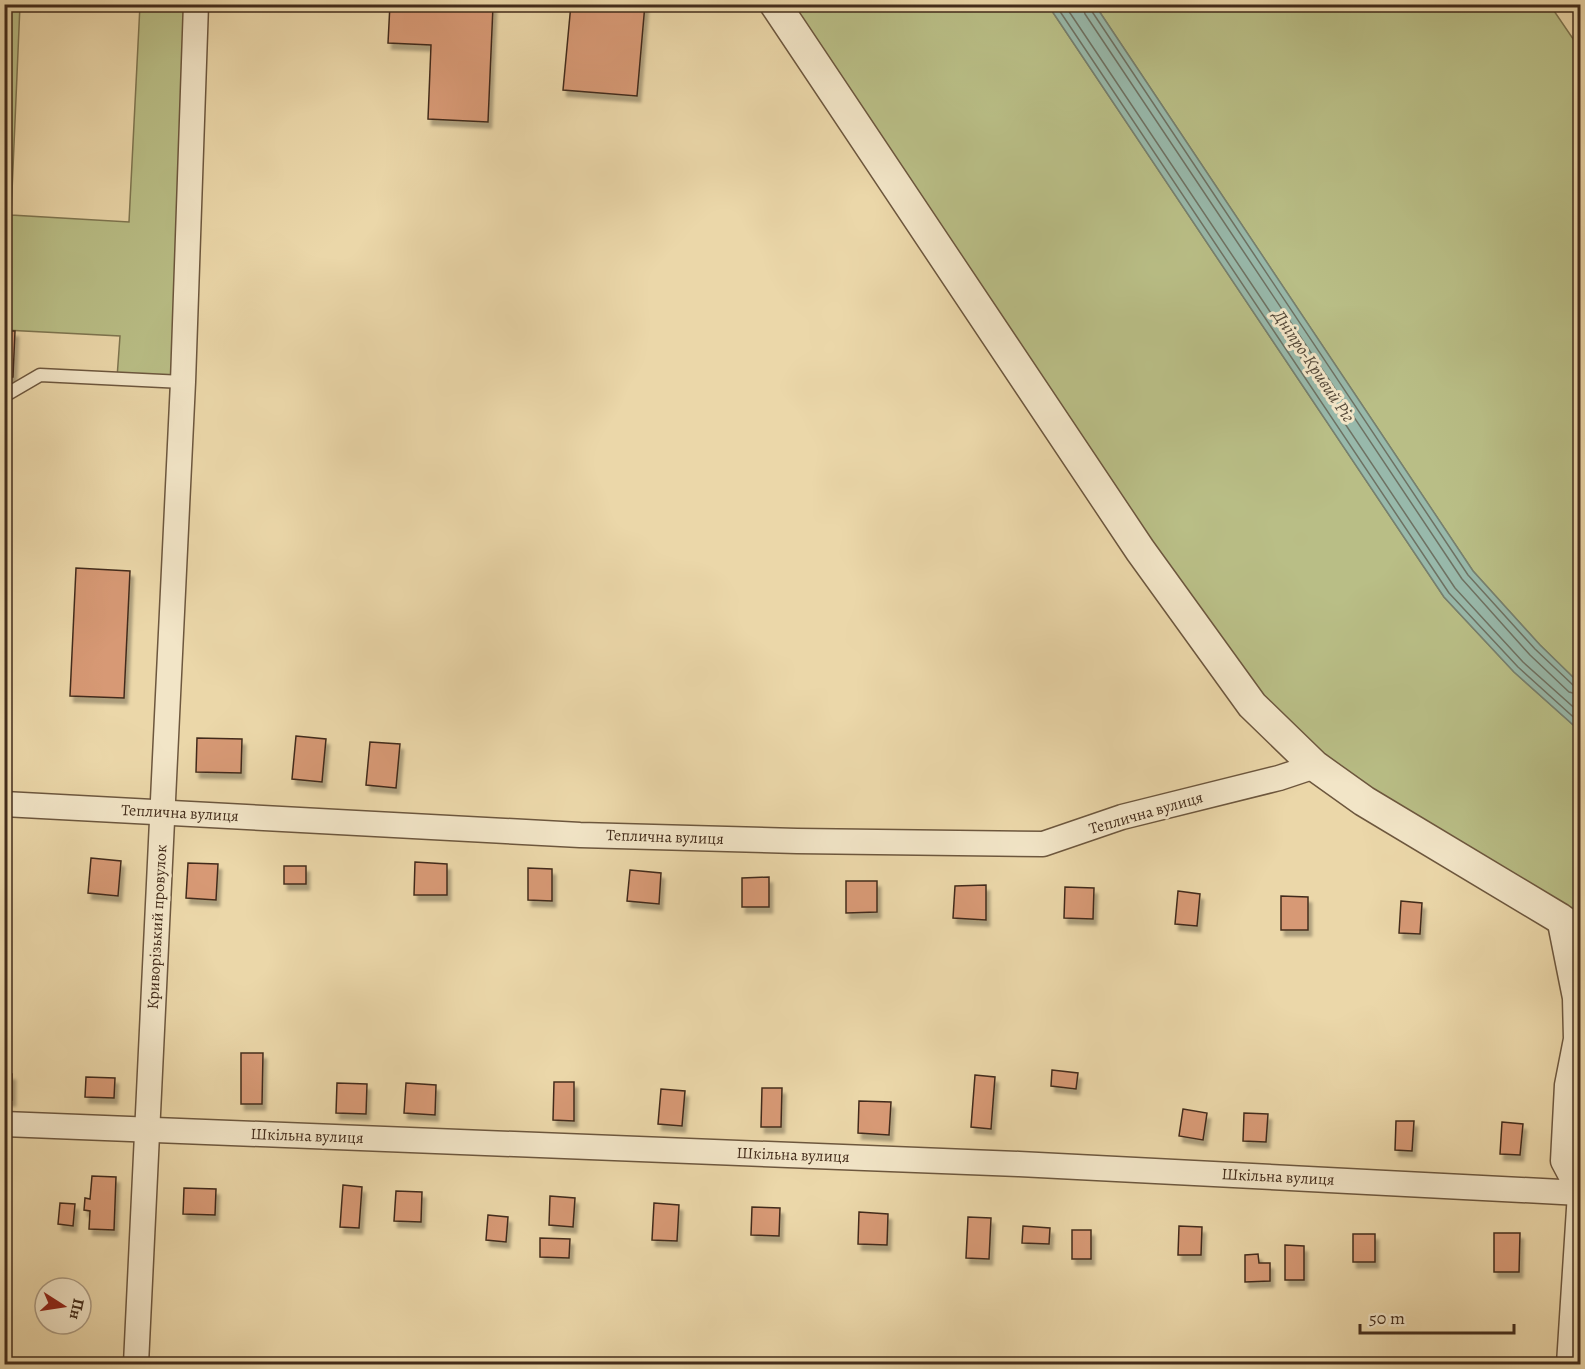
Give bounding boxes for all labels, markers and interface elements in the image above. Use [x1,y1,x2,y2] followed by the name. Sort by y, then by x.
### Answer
[1266,303,1360,427] water label: Дніпро-Кривий Ріг
[1086,786,1206,840] street label: Теплична вулиця
[121,799,240,827] street label: Теплична вулиця
[606,824,725,850] street label: Теплична вулиця
[142,844,172,1010] street label: Криворізький провулок
[250,1123,364,1149] street label: Шкільна вулиця
[736,1142,850,1168] street label: Шкільна вулиця
[1221,1163,1335,1191] street label: Шкільна вулиця
[33,1276,93,1336] north arrow
[64,1296,90,1321] text: Пн
[1360,1297,1514,1335] scale bar
[1369,1306,1405,1330] text: 50 m

